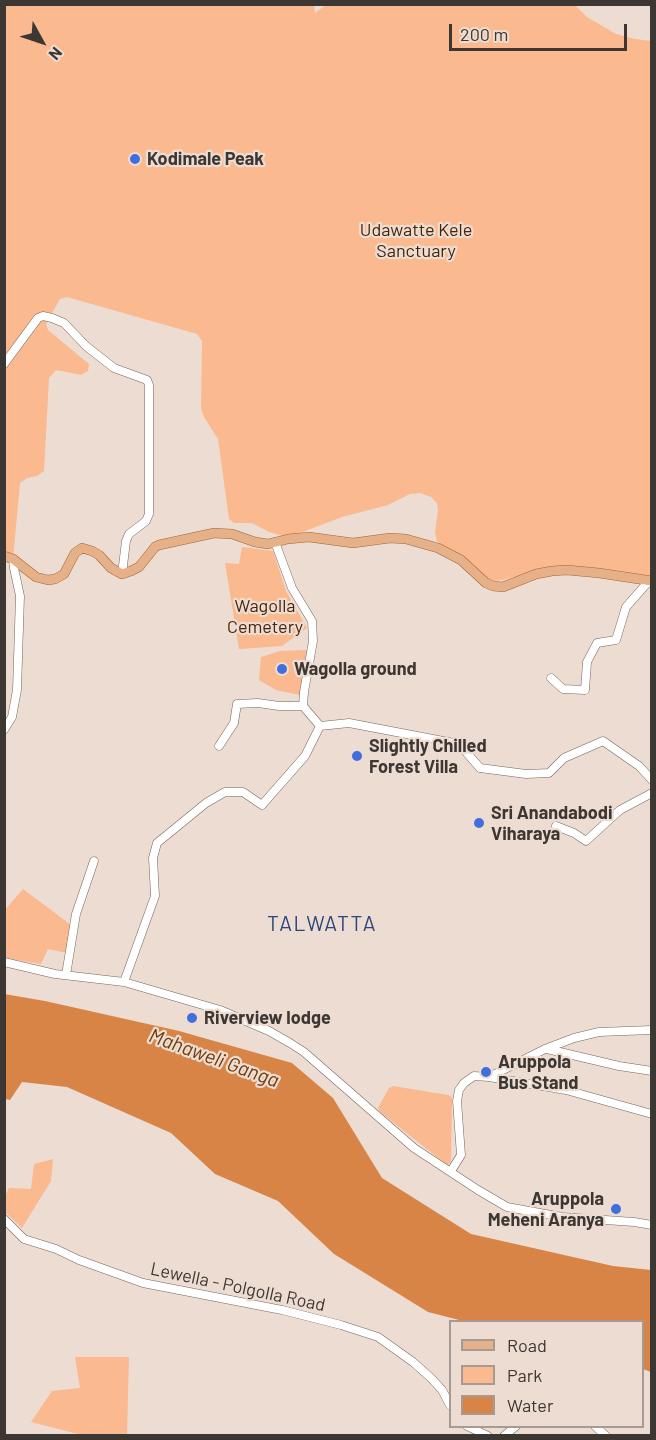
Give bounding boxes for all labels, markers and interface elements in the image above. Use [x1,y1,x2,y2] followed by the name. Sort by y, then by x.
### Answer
[12,12,72,72] north arrow
[452,12,630,50] scale bar
[460,23,508,45] text: 200 m
[45,44,67,64] text: N
[147,148,264,170] place label: Kodimale Peak
[128,152,142,166] marker: Kodimale Peak
[360,219,472,262] park label: Udawatte Kele Sanctuary
[227,595,303,638] park label: Wagolla Cemetery
[294,658,417,680] place label: Wagolla ground
[275,662,289,676] marker: Wagolla ground
[369,735,487,777] place label: Slightly Chilled Forest Villa
[350,749,364,763] marker: Slightly Chilled Forest Villa
[491,802,613,844] place label: Sri Anandabodi Viharaya
[472,816,486,830] marker: Sri Anandabodi Viharaya
[267,911,377,937] district label: TALWATTA
[204,1007,331,1029] place label: Riverview lodge
[185,1011,199,1025] marker: Riverview lodge
[146,1023,282,1093] water label: Mahaweli Ganga
[498,1051,579,1094] place label: Aruppola Bus Stand
[479,1065,493,1079] marker: Aruppola Bus Stand
[488,1188,604,1230] place label: Aruppola Meheni Aranya
[609,1202,623,1216] marker: Aruppola Meheni Aranya
[149,1258,327,1316] street label: Lewella - Polgolla Road
[449,1320,644,1428] legend
[507,1334,547,1356] text: Road
[507,1364,542,1386] text: Park
[507,1394,554,1416] text: Water

